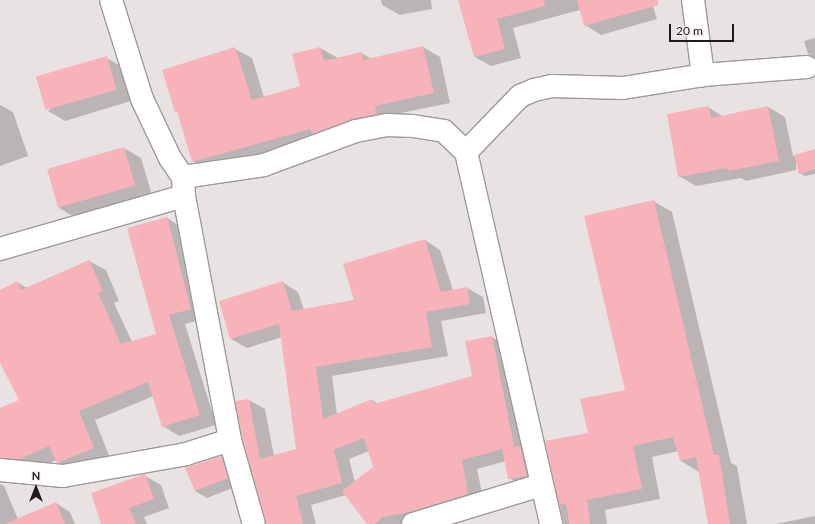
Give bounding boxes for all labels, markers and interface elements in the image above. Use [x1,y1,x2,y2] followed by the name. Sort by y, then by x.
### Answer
[671,16,736,42] scale bar
[676,23,703,38] text: 20 m
[16,468,56,508] north arrow
[32,469,40,482] text: N

